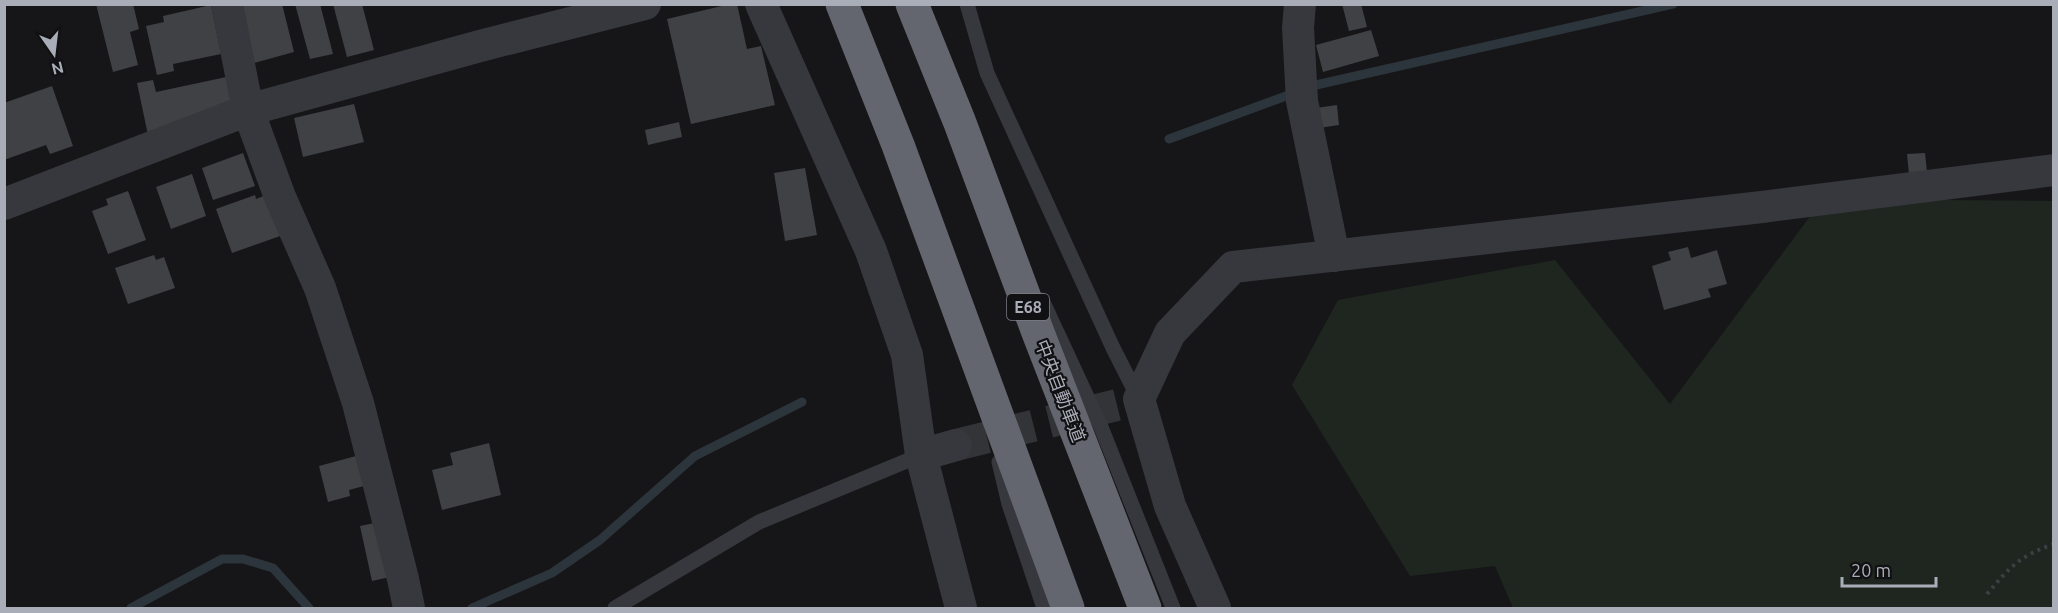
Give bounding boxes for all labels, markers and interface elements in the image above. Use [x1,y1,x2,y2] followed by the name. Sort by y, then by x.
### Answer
[24,24,84,84] north arrow
[50,58,66,79] text: N
[1007,294,1049,320] road number: E68
[1032,337,1090,445] street label: 中央自動車道
[1842,550,1936,588] scale bar
[1851,560,1891,580] text: 20 m

